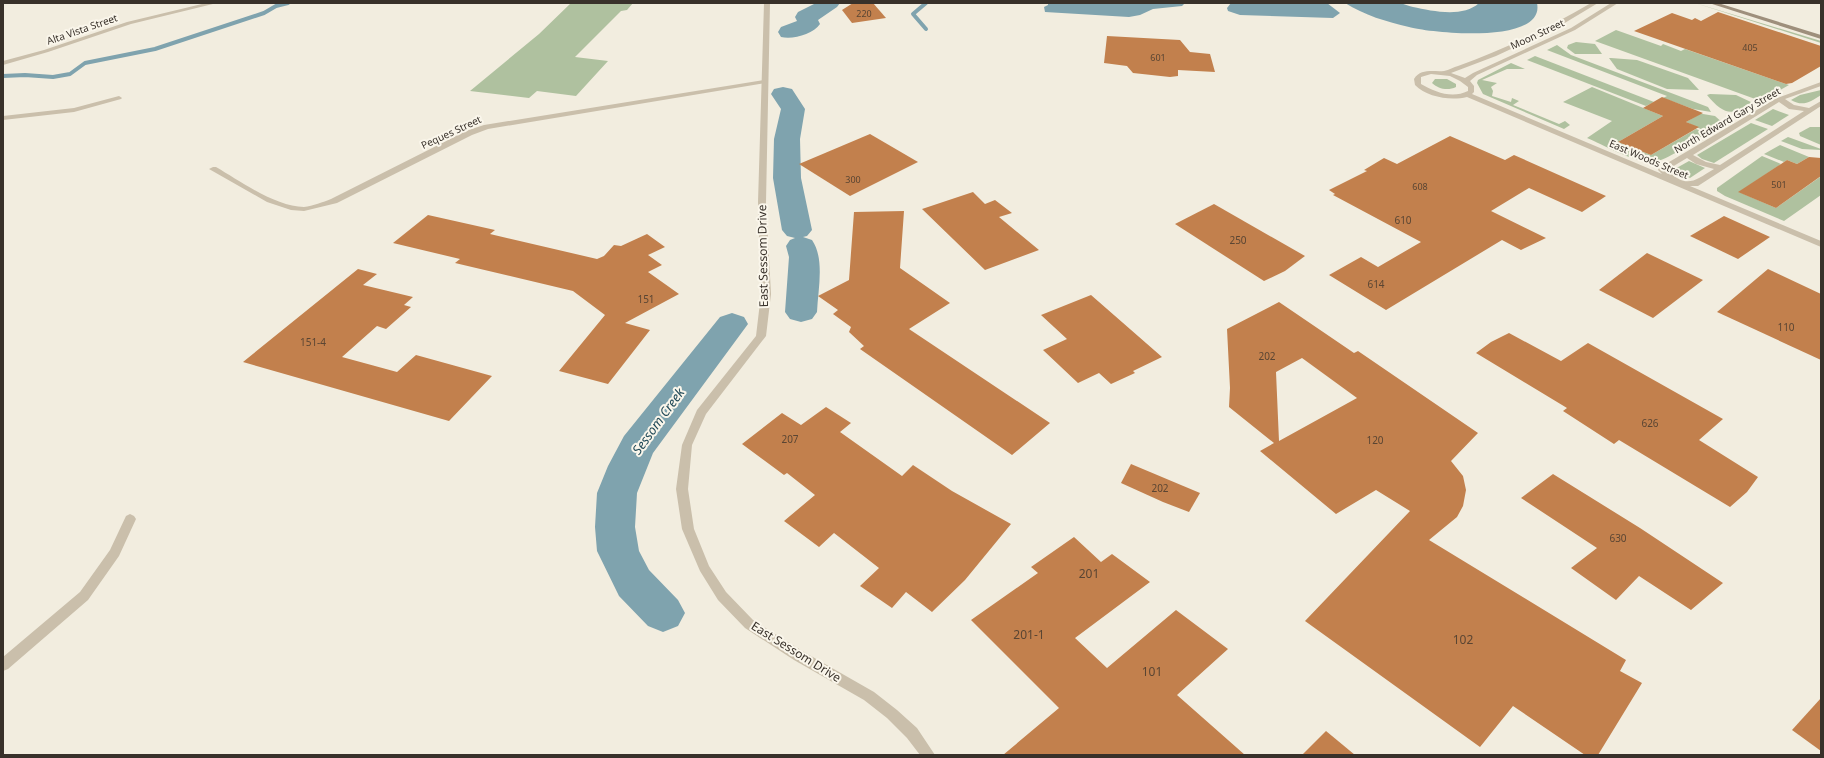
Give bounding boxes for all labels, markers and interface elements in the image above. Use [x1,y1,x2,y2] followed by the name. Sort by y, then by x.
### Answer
[856,7,872,20] house number: 220
[45,10,120,48] street label: Alta Vista Street
[1508,15,1567,53] street label: Moon Street
[1742,41,1758,54] house number: 405
[1150,51,1166,64] house number: 601
[1671,84,1783,156] street label: North Edward Gary Street
[419,112,484,152] street label: Peques Street
[1607,136,1691,182] street label: East Woods Street
[845,173,861,186] house number: 300
[1771,178,1787,191] house number: 501
[1412,180,1428,193] house number: 608
[753,204,772,308] street label: East Sessom Drive
[1394,213,1412,227] house number: 610
[1229,233,1247,247] house number: 250
[1367,277,1385,291] house number: 614
[637,292,655,306] house number: 151
[1777,320,1795,334] house number: 110
[300,335,326,349] house number: 151-4
[1258,349,1276,363] house number: 202
[628,384,689,458] water label: Sessom Creek
[1641,416,1659,430] house number: 626
[781,432,799,446] house number: 207
[1366,433,1384,447] house number: 120
[1151,481,1169,495] house number: 202
[1609,531,1627,545] house number: 630
[1079,565,1099,582] house number: 201
[748,617,845,686] street label: East Sessom Drive
[1013,626,1045,643] house number: 201-1
[1453,631,1473,648] house number: 102
[1142,663,1162,680] house number: 101

